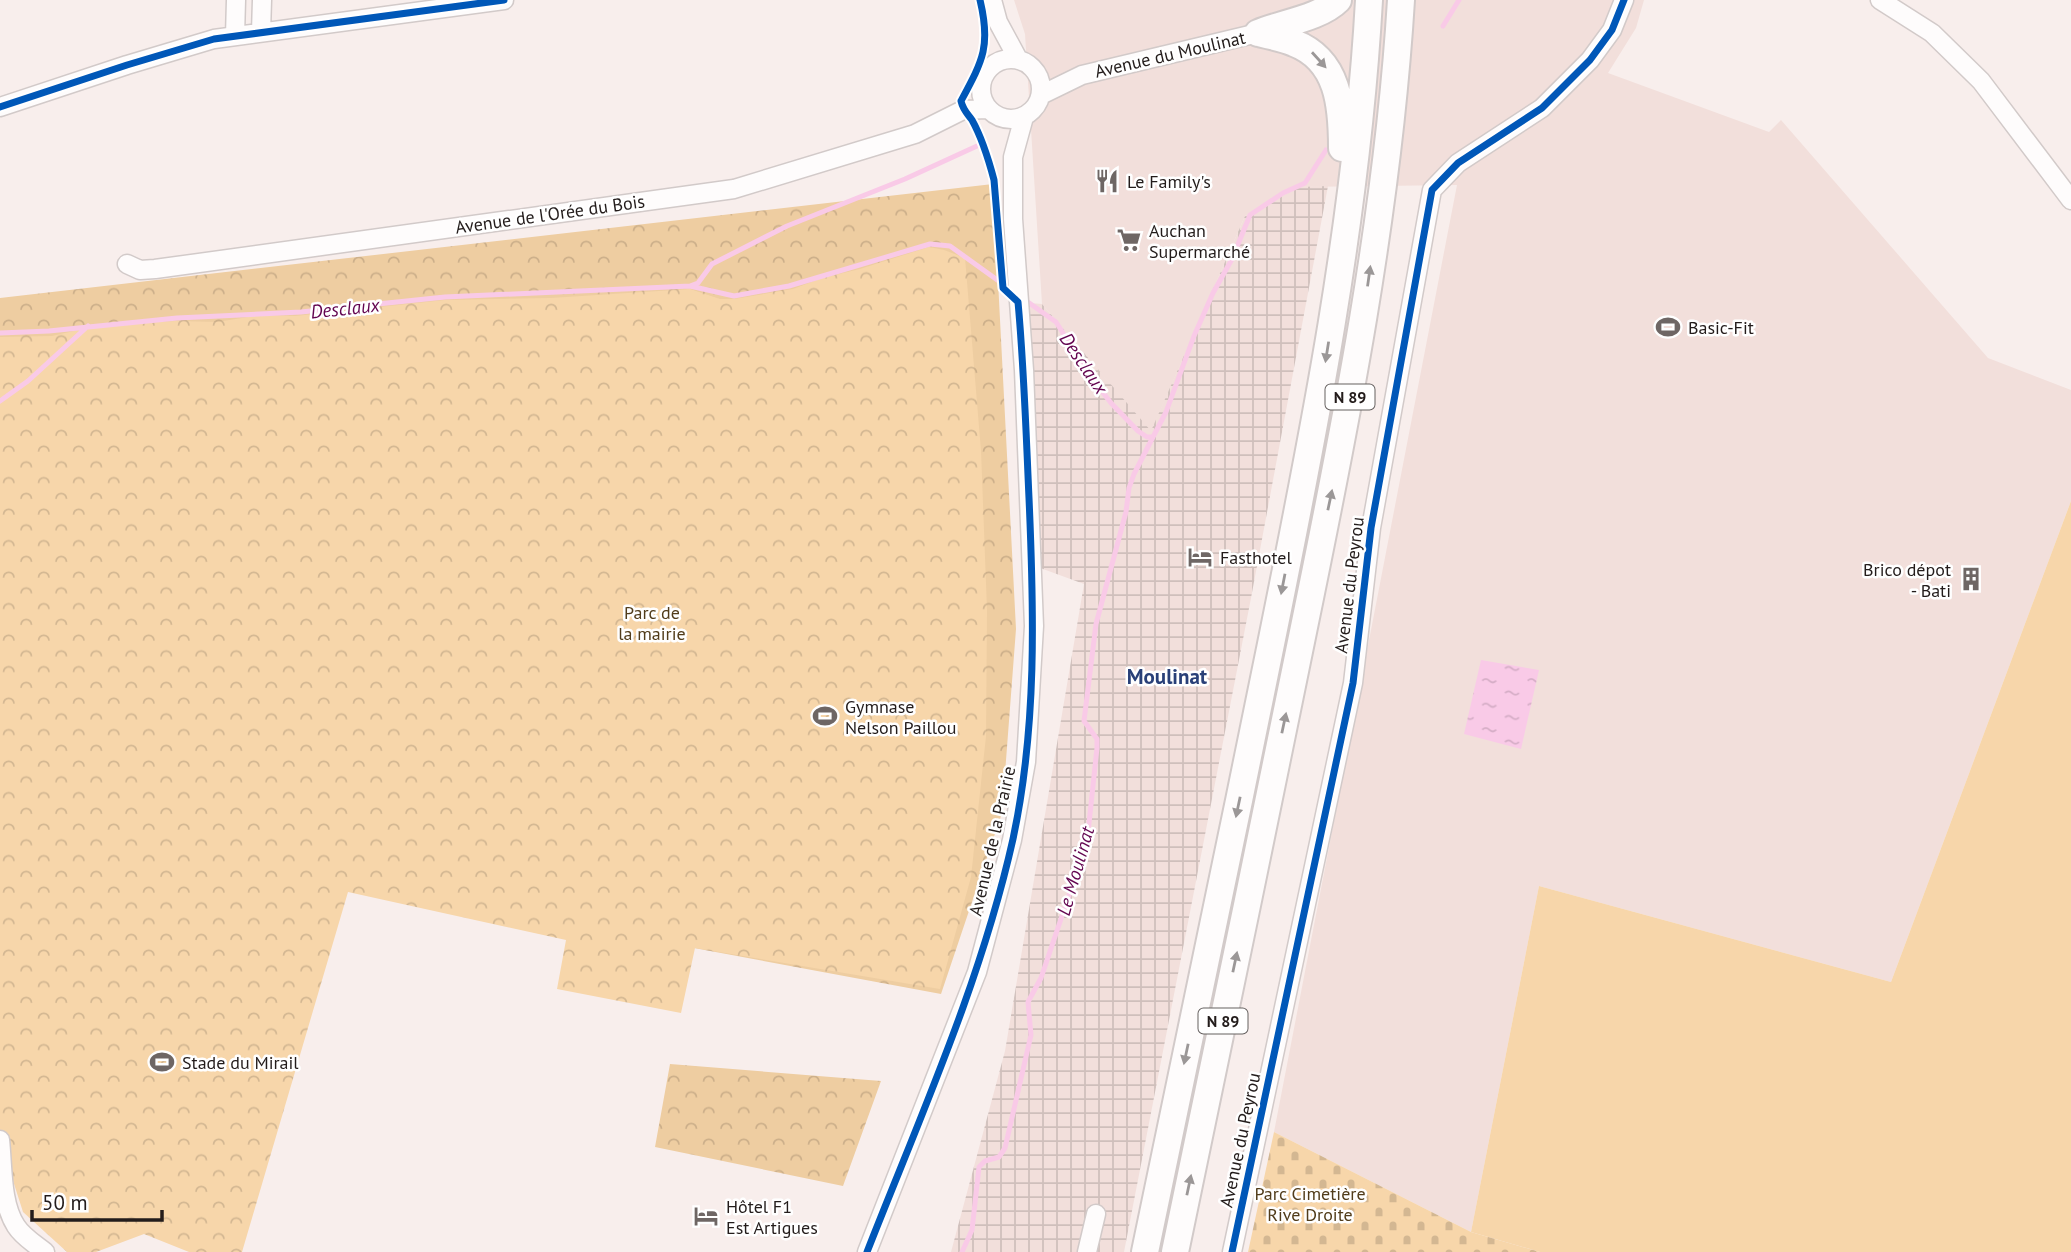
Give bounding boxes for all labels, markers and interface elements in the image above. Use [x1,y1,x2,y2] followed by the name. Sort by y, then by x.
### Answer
[1093,25,1247,83] street label: Avenue du Moulinat
[1311,51,1327,69] one-way arrow
[1093,167,1121,195] restaurant icon: Le Family's
[1127,170,1211,193] place label: Le Family's
[454,189,646,239] street label: Avenue de l'Orée du Bois
[1149,219,1250,263] place label: Auchan Supermarché
[1115,226,1143,254] supermarket icon: Auchan Supermarché
[1364,265,1375,287] one-way arrow
[309,292,382,324] water label: Desclaux
[1654,313,1682,341] sports icon: Basic-Fit
[1688,316,1754,339] place label: Basic-Fit
[1055,328,1114,399] water label: Desclaux
[1321,341,1332,363] one-way arrow
[1326,384,1374,410] road number: N 89
[1324,489,1335,511] one-way arrow
[1329,515,1369,655] street label: Avenue du Peyrou
[1186,543,1214,571] hotel icon: Fasthotel
[1220,546,1292,569] place label: Fasthotel
[1863,558,1951,602] place label: Brico dépot - Bati
[1957,565,1985,593] building icon: Brico dépot - Bati
[1278,573,1289,595] one-way arrow
[618,601,686,645] park label: Parc de la mairie
[1127,663,1208,690] district label: Moulinat
[845,695,956,739] place label: Gymnase Nelson Paillou
[811,702,839,730] sports icon: Gymnase Nelson Paillou
[1279,712,1290,734] one-way arrow
[964,764,1020,918] street label: Avenue de la Prairie
[1232,796,1243,818] one-way arrow
[1051,823,1099,918] water label: Le Moulinat
[1229,951,1240,973] one-way arrow
[1198,1009,1248,1034] road number: N 89
[1181,1043,1192,1065] one-way arrow
[148,1048,176,1076] sports icon: Stade du Mirail
[182,1051,299,1074] place label: Stade du Mirail
[1214,1070,1266,1210] street label: Avenue du Peyrou
[1183,1174,1194,1196] one-way arrow
[32,1178,161,1222] scale bar
[1254,1182,1366,1226] park label: Parc Cimetière Rive Droite
[42,1189,88,1216] text: 50 m
[726,1195,818,1239] place label: Hôtel F1 Est Artigues
[692,1202,720,1230] hotel icon: Hôtel F1 Est Artigues

